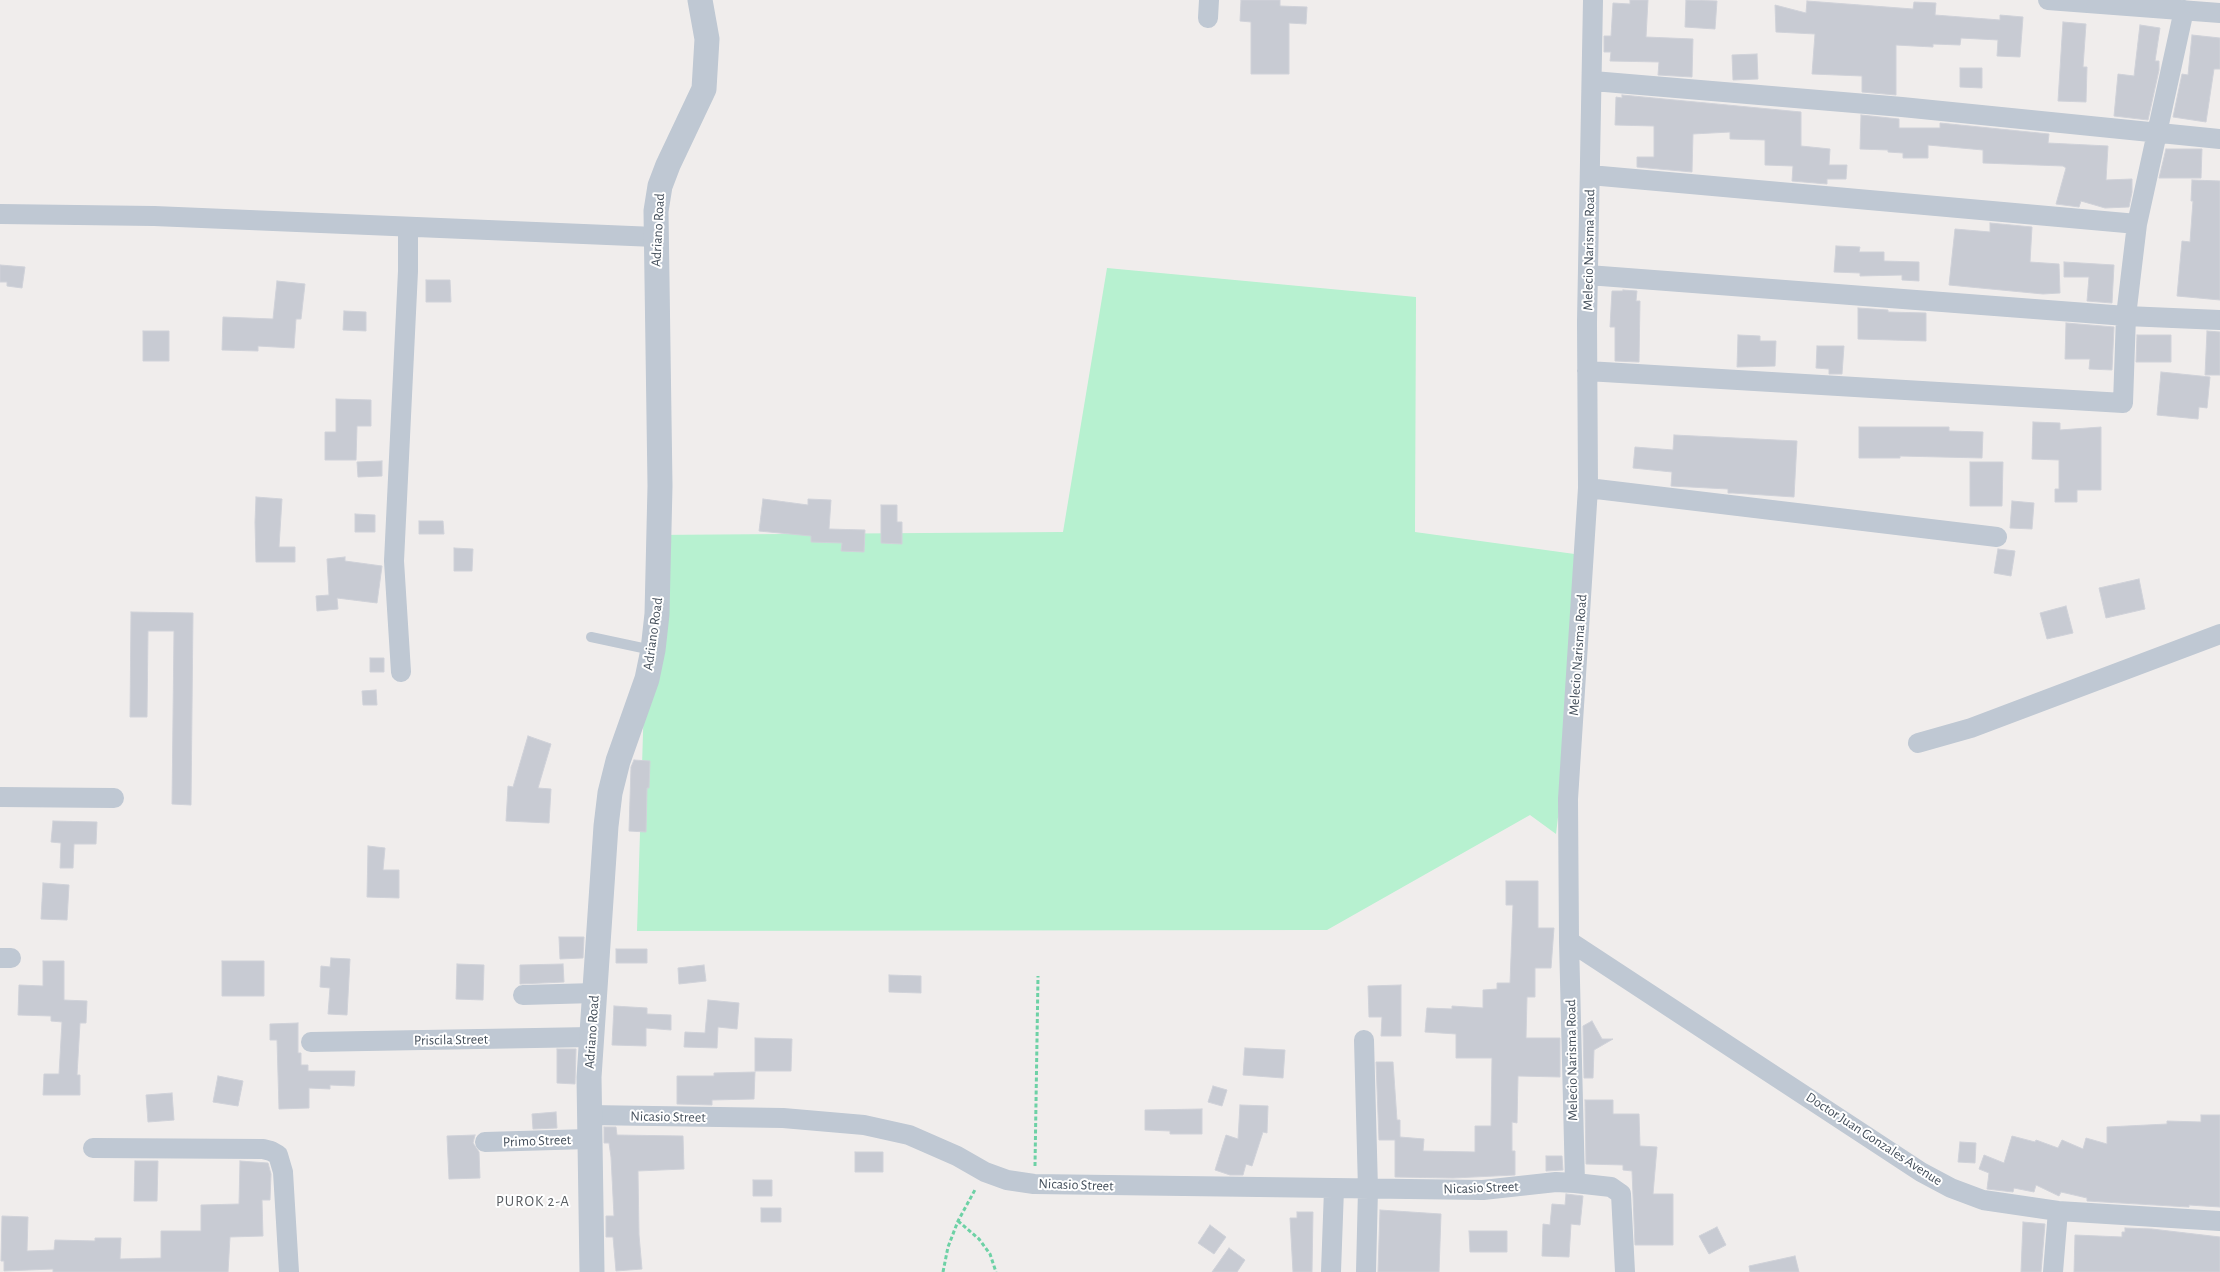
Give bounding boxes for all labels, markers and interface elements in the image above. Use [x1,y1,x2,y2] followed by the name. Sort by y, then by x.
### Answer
[1580,189,1598,311] street label: Melecio Narisma Road
[648,193,668,267] street label: Adriano Road
[1565,594,1591,716] street label: Melecio Narisma Road
[640,596,666,672] street label: Adriano Road
[581,995,603,1069] street label: Adriano Road
[1563,999,1581,1121] street label: Melecio Narisma Road
[414,1031,488,1049] street label: Priscila Street
[1803,1089,1945,1189] street label: Doctor Juan Gonzales Avenue
[630,1108,706,1126] street label: Nicasio Street
[503,1131,571,1151] street label: Primo Street
[1038,1175,1114,1195] street label: Nicasio Street
[1443,1178,1519,1198] street label: Nicasio Street
[495,1192,571,1210] district label: PUROK 2-A

